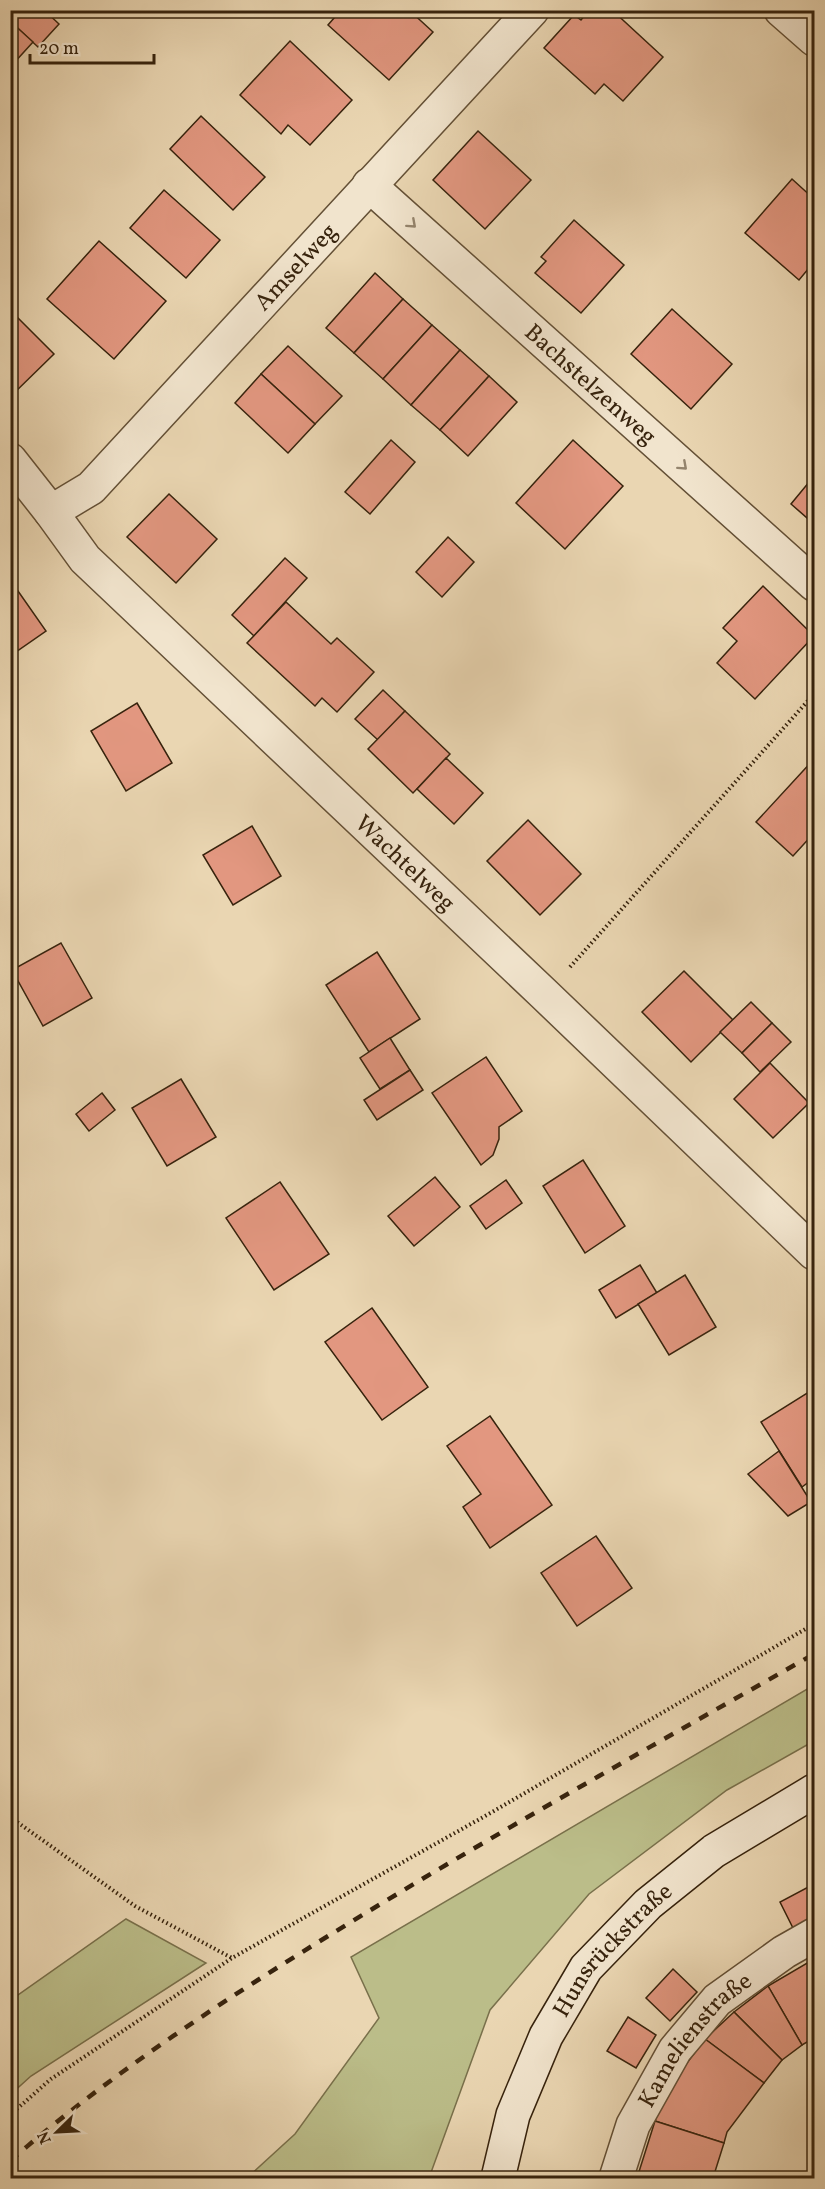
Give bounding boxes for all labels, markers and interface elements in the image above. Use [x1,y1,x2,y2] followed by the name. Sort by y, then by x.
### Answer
[30,27,154,65] scale bar
[39,37,79,62] text: 20 m
[247,216,346,319] street label: Amselweg
[405,217,416,228] one-way arrow
[516,317,663,454] street label: Bachstelzenweg
[676,459,687,470] one-way arrow
[346,808,462,921] street label: Wachtelweg
[546,1876,680,2024] street label: Hunsrückstraße
[631,1965,760,2115] street label: Kamelienstraße
[27,2102,87,2162] north arrow
[33,2127,58,2147] text: N

